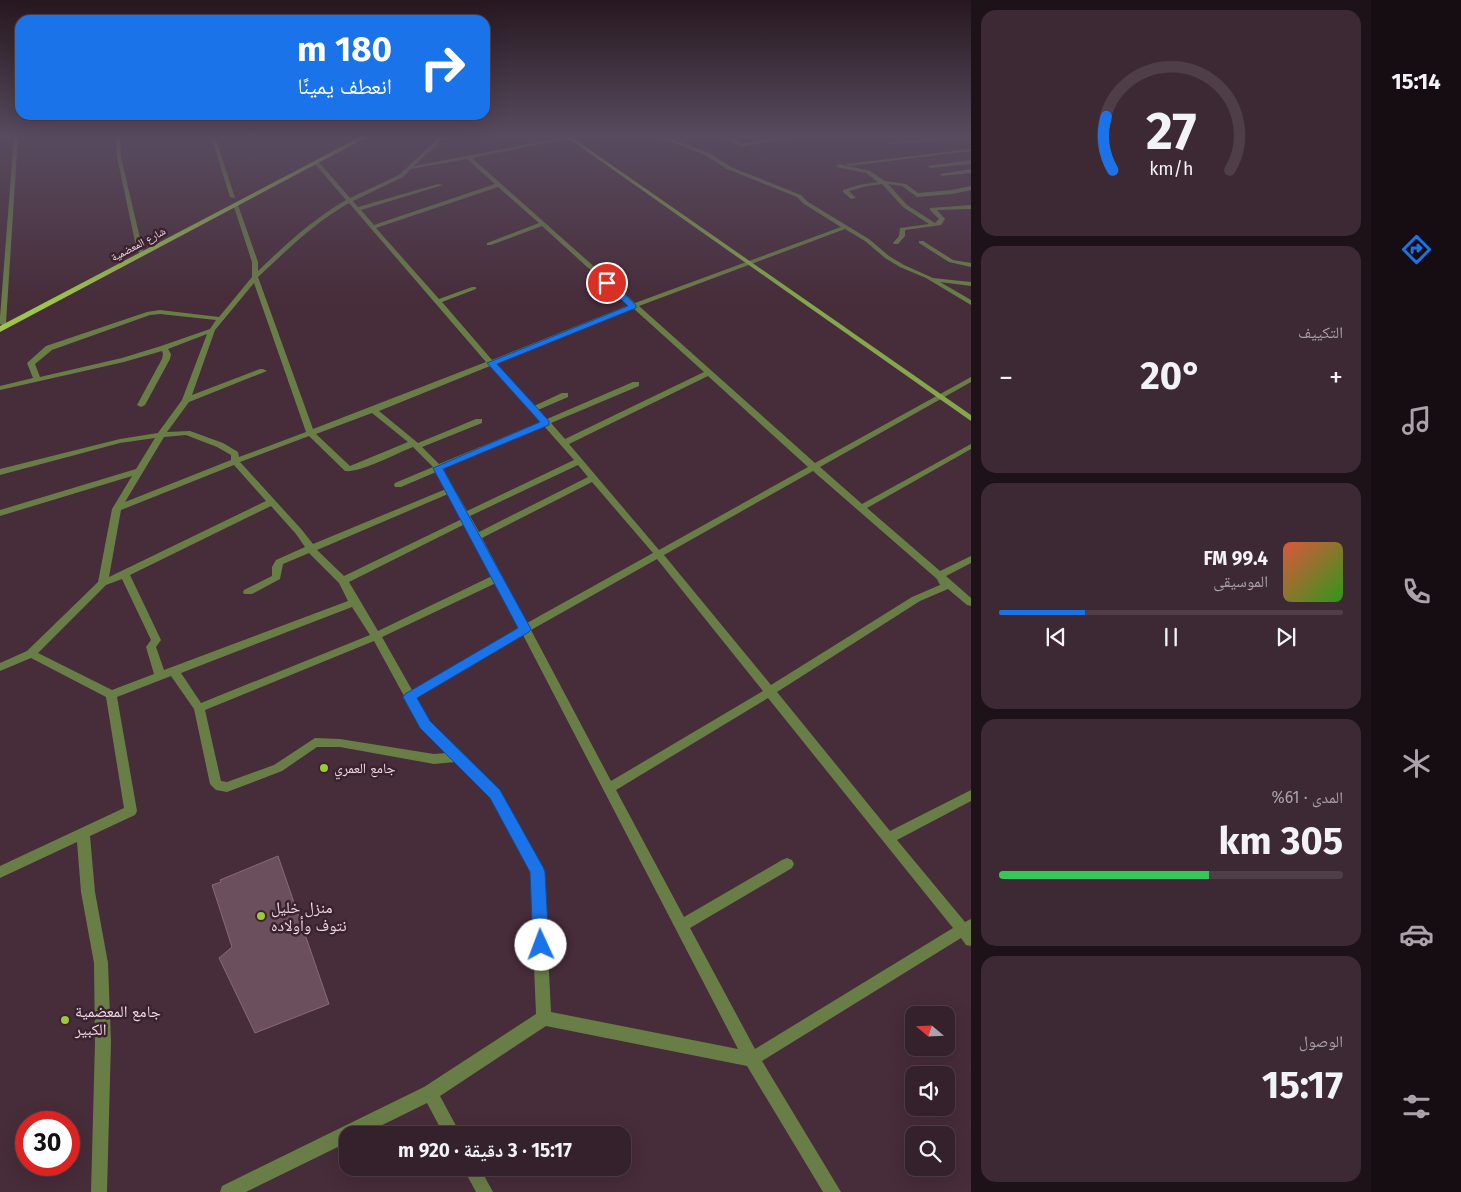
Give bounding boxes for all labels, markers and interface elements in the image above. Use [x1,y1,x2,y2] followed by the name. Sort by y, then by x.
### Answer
[297,28,392,70] text: 180 m
[410,35,475,100] icon: right
[1391,68,1441,95] text: 15:14
[297,73,392,100] text: انعطف يمينًا
[1146,100,1196,163] text: 27
[1149,158,1193,180] text: km/h
[109,225,168,264] street label: شارع المعضمية
[1399,232,1434,267] icon: directions
[586,262,628,304] pin
[593,269,621,297] icon: arrive
[1298,323,1343,342] text: التكييف
[1140,353,1202,399] text: 20°
[999,361,1013,394] text: −
[1329,361,1343,394] text: +
[1399,403,1434,438] icon: music
[1204,547,1268,570] text: 99.4 FM
[1213,572,1268,591] text: الموسيقى
[1399,574,1434,609] icon: phone
[1042,623,1070,651] icon: previous
[1157,623,1185,651] icon: pause
[1272,623,1300,651] icon: next
[1399,746,1434,781] icon: climate
[334,760,395,780] place label: جامع العمري
[318,762,330,774] marker: جامع العمري
[1271,788,1343,807] text: المدى · 61%
[1219,818,1343,864] text: 305 km
[271,898,347,935] place label: منزل خليل نتوف وأولاده
[255,910,267,922] marker: منزل خليل نتوف وأولاده
[1399,917,1434,952] icon: car
[514,918,566,970] position arrow
[74,1002,161,1039] place label: جامع المعضمية الكبير
[905,1006,955,1056] north arrow
[905,1006,955,1176] map controls
[59,1014,71,1026] marker: جامع المعضمية الكبير
[1299,1032,1343,1051] text: الوصول
[1262,1062,1343,1108] text: 15:17
[905,1066,955,1116] button: sound
[1399,1089,1434,1124] icon: filters
[15,1111,80,1176] speed limit sign: 30
[905,1126,955,1176] button: search
[398,1139,572,1162] text: 15:17 · 3 دقيقة · 920 m

